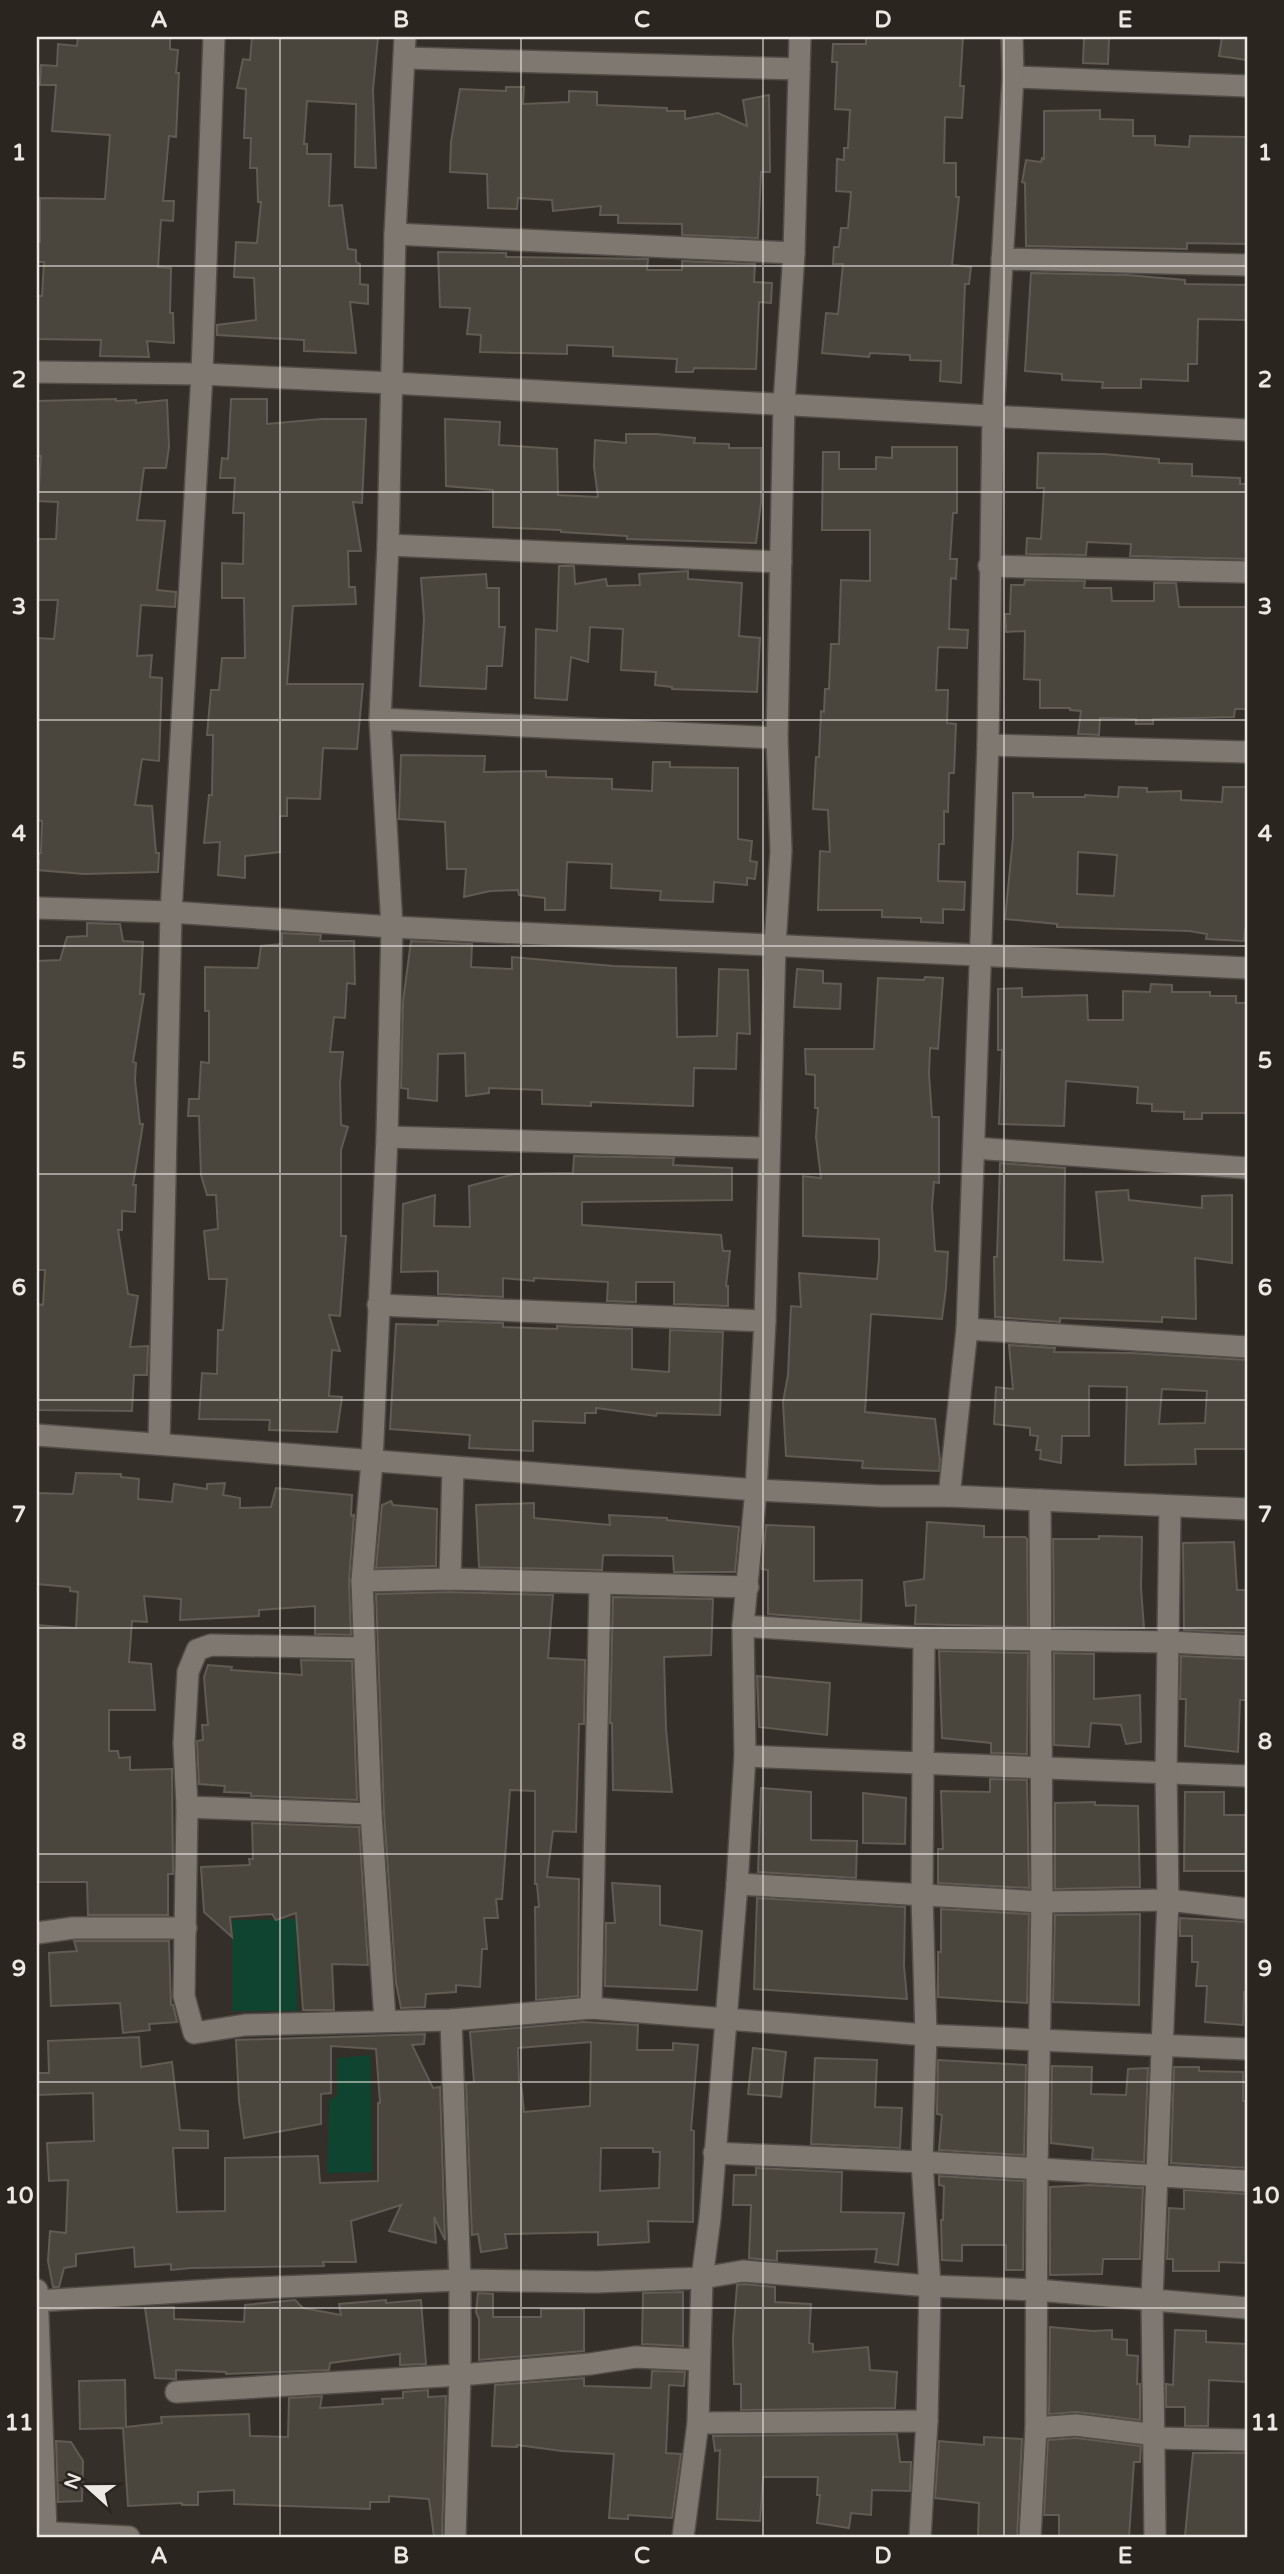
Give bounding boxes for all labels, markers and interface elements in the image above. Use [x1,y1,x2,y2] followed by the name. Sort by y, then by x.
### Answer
[150,6,168,34] text: A
[393,6,409,34] text: B
[634,6,650,34] text: C
[874,6,892,34] text: D
[1118,6,1132,34] text: E
[12,139,26,167] text: 1
[1258,139,1272,167] text: 1
[12,366,26,394] text: 2
[1258,366,1272,394] text: 2
[12,593,26,621] text: 3
[1258,593,1272,621] text: 3
[12,820,27,848] text: 4
[1258,820,1273,848] text: 4
[12,1047,26,1075] text: 5
[1258,1047,1272,1075] text: 5
[12,1274,26,1302] text: 6
[1258,1274,1272,1302] text: 6
[12,1501,26,1529] text: 7
[1258,1501,1272,1529] text: 7
[12,1728,26,1756] text: 8
[1258,1728,1272,1756] text: 8
[12,1955,26,1983] text: 9
[1258,1955,1272,1983] text: 9
[5,2182,33,2210] text: 10
[1251,2182,1279,2210] text: 10
[5,2409,33,2437] text: 11
[1251,2409,1279,2437] text: 11
[52,2452,122,2522] north arrow
[60,2470,86,2492] text: N
[150,2542,168,2570] text: A
[393,2542,409,2570] text: B
[634,2542,650,2570] text: C
[874,2542,892,2570] text: D
[1118,2542,1132,2570] text: E

